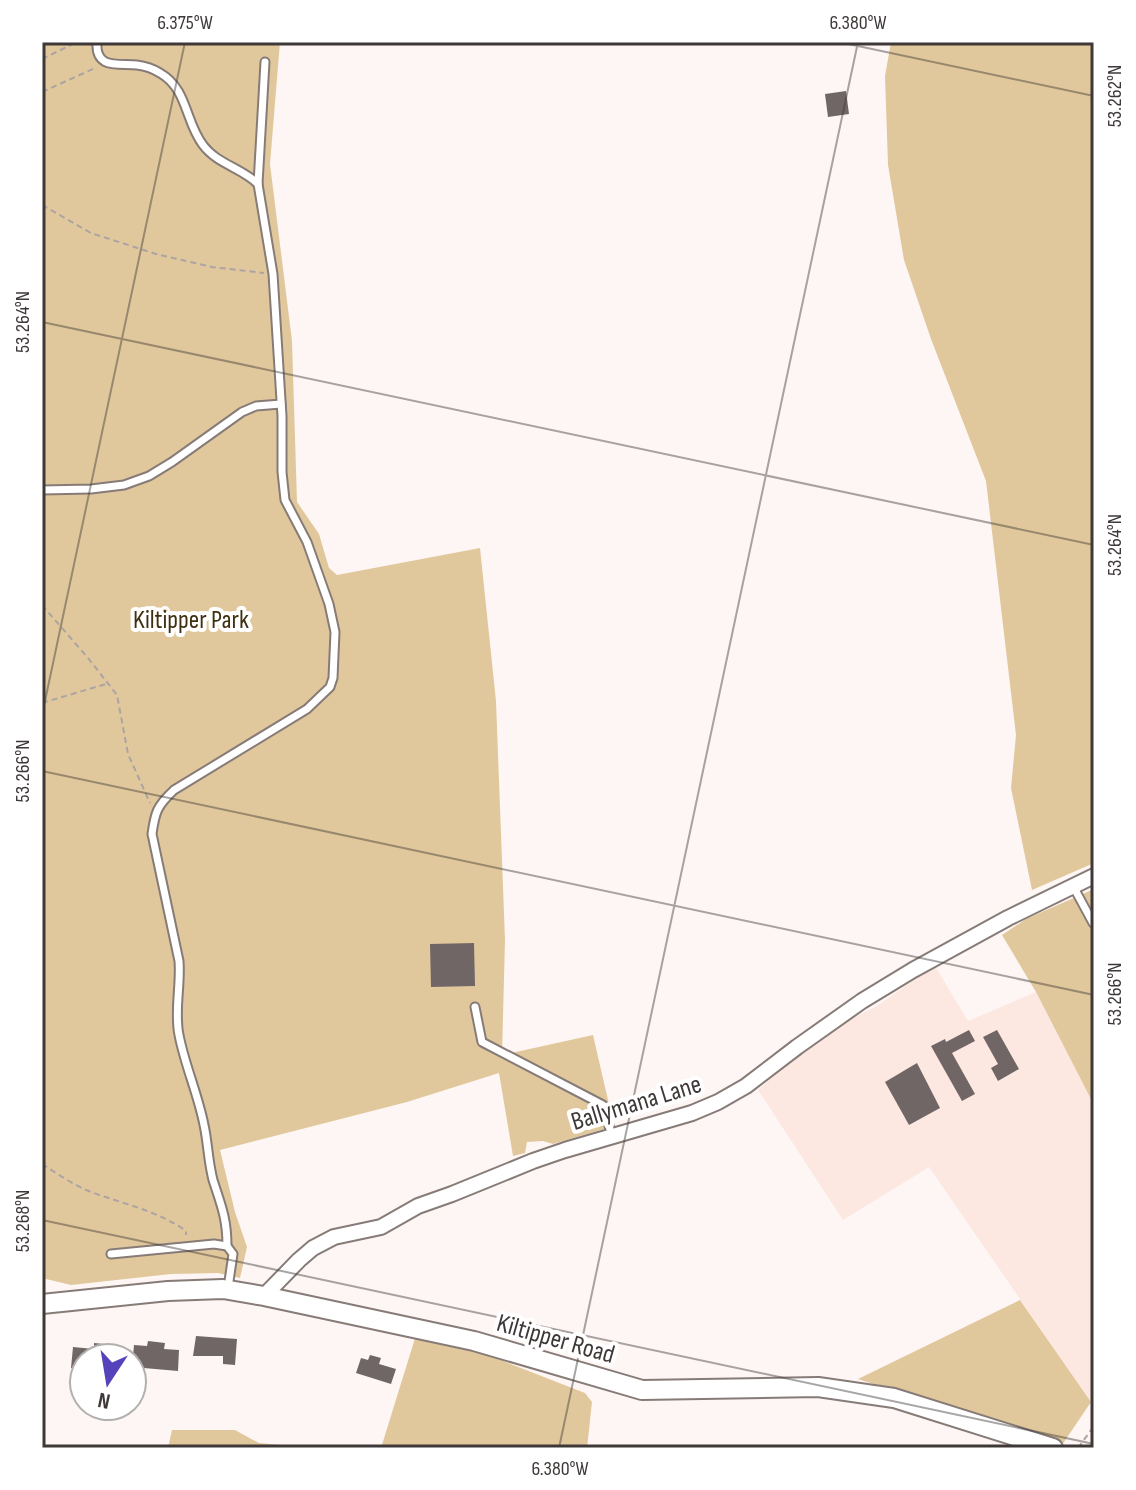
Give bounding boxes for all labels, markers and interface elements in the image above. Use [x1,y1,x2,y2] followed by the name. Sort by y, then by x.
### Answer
[157,11,213,35] text: 6.375°W
[829,11,887,35] text: 6.380°W
[1103,65,1127,127] text: 53.262°N
[11,291,35,353] text: 53.264°N
[1103,514,1127,576] text: 53.264°N
[133,605,249,636] park label: Kiltipper Park
[11,740,35,802] text: 53.266°N
[1103,963,1127,1025] text: 53.266°N
[568,1069,705,1138] street label: Ballymana Lane
[11,1190,35,1252] text: 53.268°N
[493,1308,618,1371] street label: Kiltipper Road
[68,1342,148,1422] north arrow
[96,1386,113,1415] text: N
[531,1457,589,1481] text: 6.380°W

